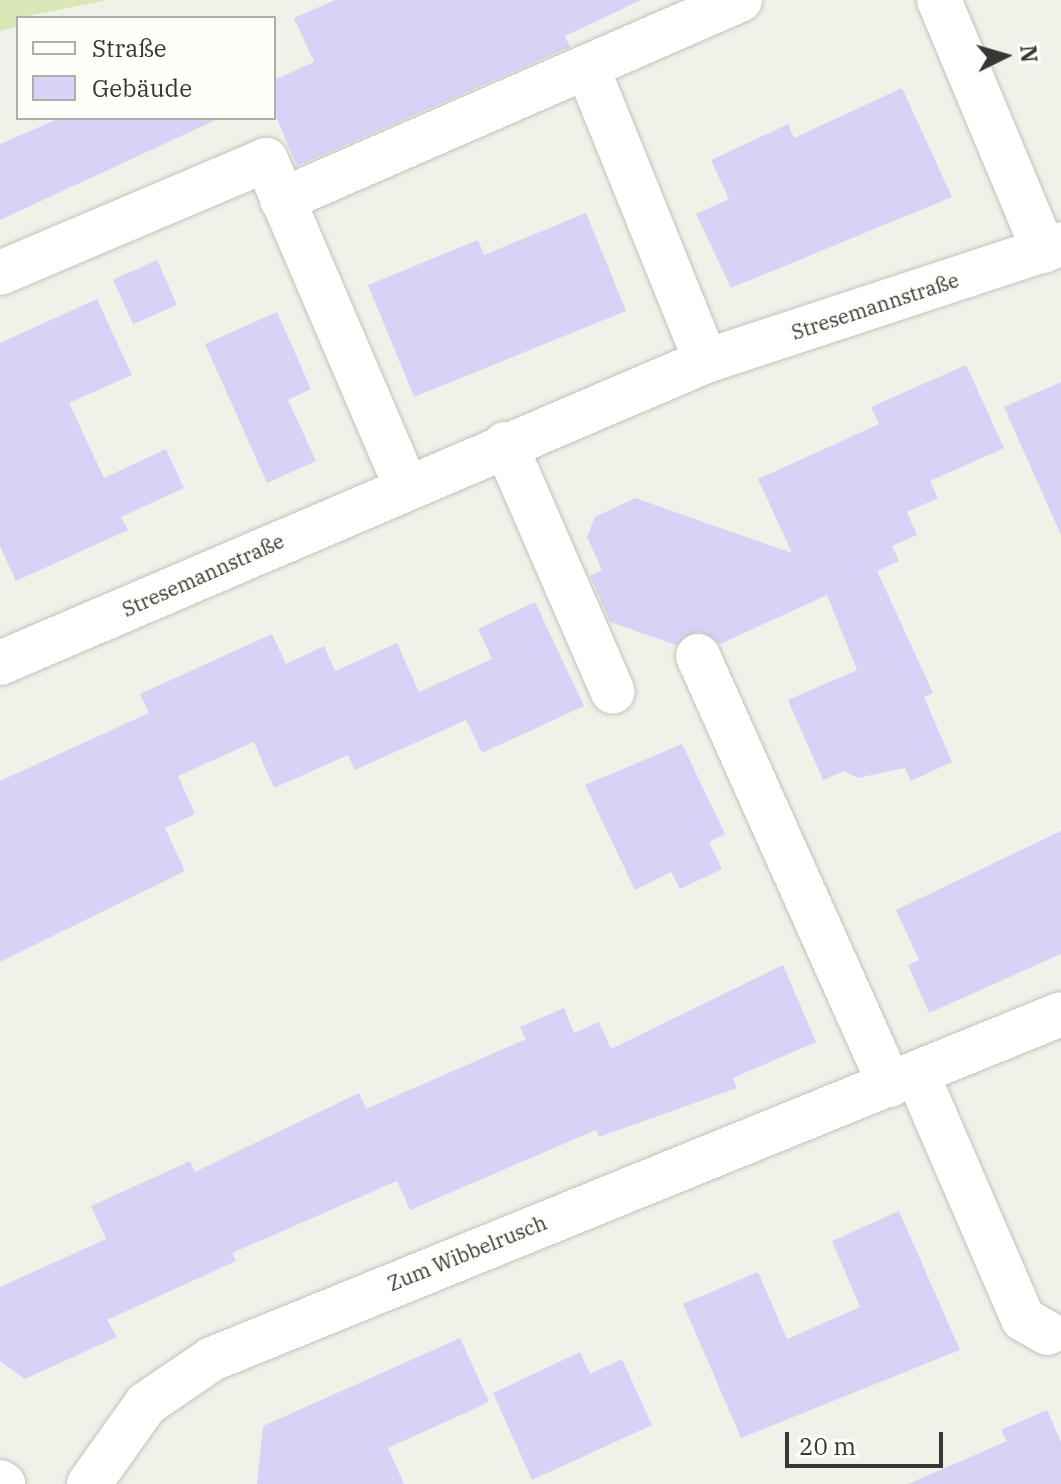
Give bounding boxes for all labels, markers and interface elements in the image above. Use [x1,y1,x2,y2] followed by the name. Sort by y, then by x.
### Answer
[16,16,276,120] legend
[965,16,1045,96] north arrow
[92,32,167,64] text: Straße
[1014,44,1045,64] text: N
[92,72,192,104] text: Gebäude
[788,268,962,344] street label: Stresemannstraße
[118,529,288,621] street label: Stresemannstraße
[384,1210,550,1296] street label: Zum Wibbelrusch
[789,1416,947,1466] scale bar
[799,1430,856,1462] text: 20 m

